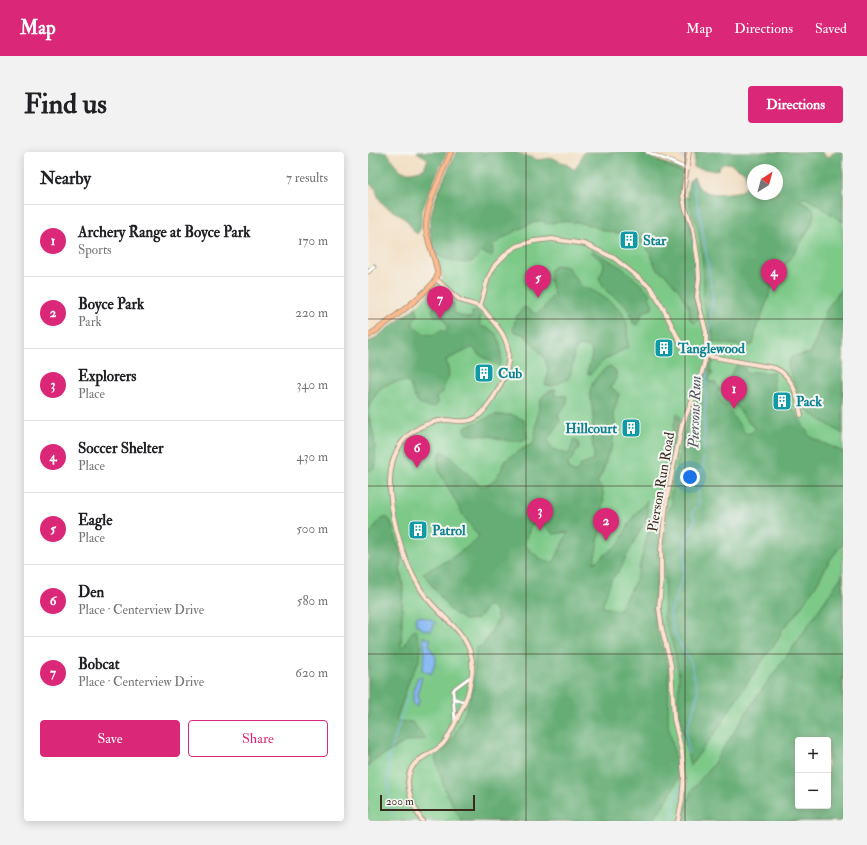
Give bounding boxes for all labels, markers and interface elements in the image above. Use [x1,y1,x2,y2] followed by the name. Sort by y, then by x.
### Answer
[20,16,56,40] text: Map
[686,20,712,37] text: Map
[734,20,793,37] text: Directions
[815,20,847,37] text: Saved
[748,86,843,123] button: Directions
[24,87,107,122] text: Find us
[747,164,783,200] north arrow
[40,168,91,189] text: Nearby
[286,170,328,186] text: 7 results
[78,223,250,242] text: Archery Range at Boyce Park
[618,229,640,251] building icon: Star
[643,232,667,249] place label: Star
[51,233,55,249] text: 1
[298,233,328,249] text: 170 m
[78,242,112,258] text: Sports
[761,259,787,292] pin: 4
[525,265,551,298] pin: 5
[427,286,453,319] pin: 7
[78,295,144,314] text: Boyce Park
[50,305,56,321] text: 2
[295,305,328,321] text: 220 m
[78,314,102,330] text: Park
[653,337,675,359] building icon: Tanglewood
[677,340,745,358] place label: Tanglewood
[473,362,495,384] building icon: Cub
[498,365,522,382] place label: Cub
[78,367,136,386] text: Explorers
[684,375,706,450] water label: Piersons Run
[721,376,747,409] pin: 1
[51,377,56,393] text: 3
[297,377,328,393] text: 340 m
[78,386,105,402] text: Place
[771,390,793,412] building icon: Pack
[796,393,822,410] place label: Pack
[620,417,642,439] building icon: Hillcourt
[565,420,617,437] place label: Hillcourt
[644,431,678,533] street label: Pierson Run Road
[404,435,430,468] pin: 6
[78,439,164,458] text: Soccer Shelter
[49,449,57,465] text: 4
[297,449,328,465] text: 430 m
[78,458,105,474] text: Place
[680,467,700,487] your location
[527,498,553,531] pin: 3
[593,508,619,541] pin: 2
[78,511,112,530] text: Eagle
[407,519,429,541] building icon: Patrol
[50,521,56,537] text: 5
[296,521,328,537] text: 500 m
[432,522,466,539] place label: Patrol
[78,530,105,546] text: Place
[78,583,104,602] text: Den
[50,593,56,609] text: 6
[297,593,328,609] text: 580 m
[78,602,204,618] text: Place · Centerview Drive
[78,655,120,674] text: Bobcat
[50,665,56,681] text: 7
[295,665,328,681] text: 620 m
[78,674,204,690] text: Place · Centerview Drive
[40,720,180,757] button: Save
[188,720,328,757] button: Share
[795,737,831,809] map controls
[795,737,831,773] button: +
[795,773,831,809] button: −
[380,793,475,812] scale bar
[386,795,414,808] text: 200 m

